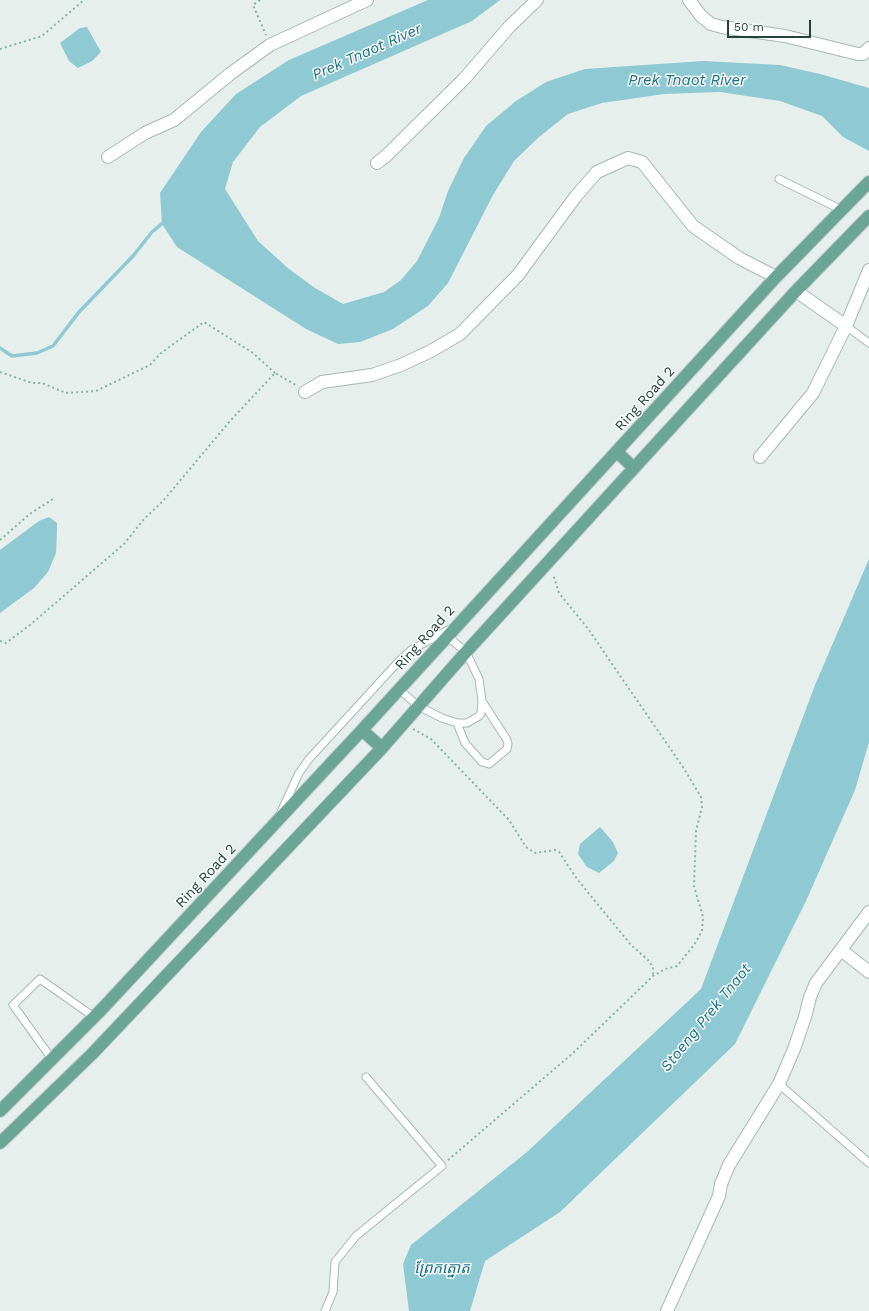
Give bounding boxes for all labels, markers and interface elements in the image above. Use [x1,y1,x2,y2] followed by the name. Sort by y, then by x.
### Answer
[729,12,813,38] scale bar
[310,20,424,84] water label: Prek Tnaot River
[734,20,764,34] text: 50 m
[628,72,746,90] water label: Prek Tnaot River
[612,363,678,435] street label: Ring Road 2
[392,602,458,674] street label: Ring Road 2
[172,841,240,911] street label: Ring Road 2
[657,960,755,1076] water label: Stoeng Prek Tnaot
[414,1260,470,1278] water label: ព្រែកត្នោត

